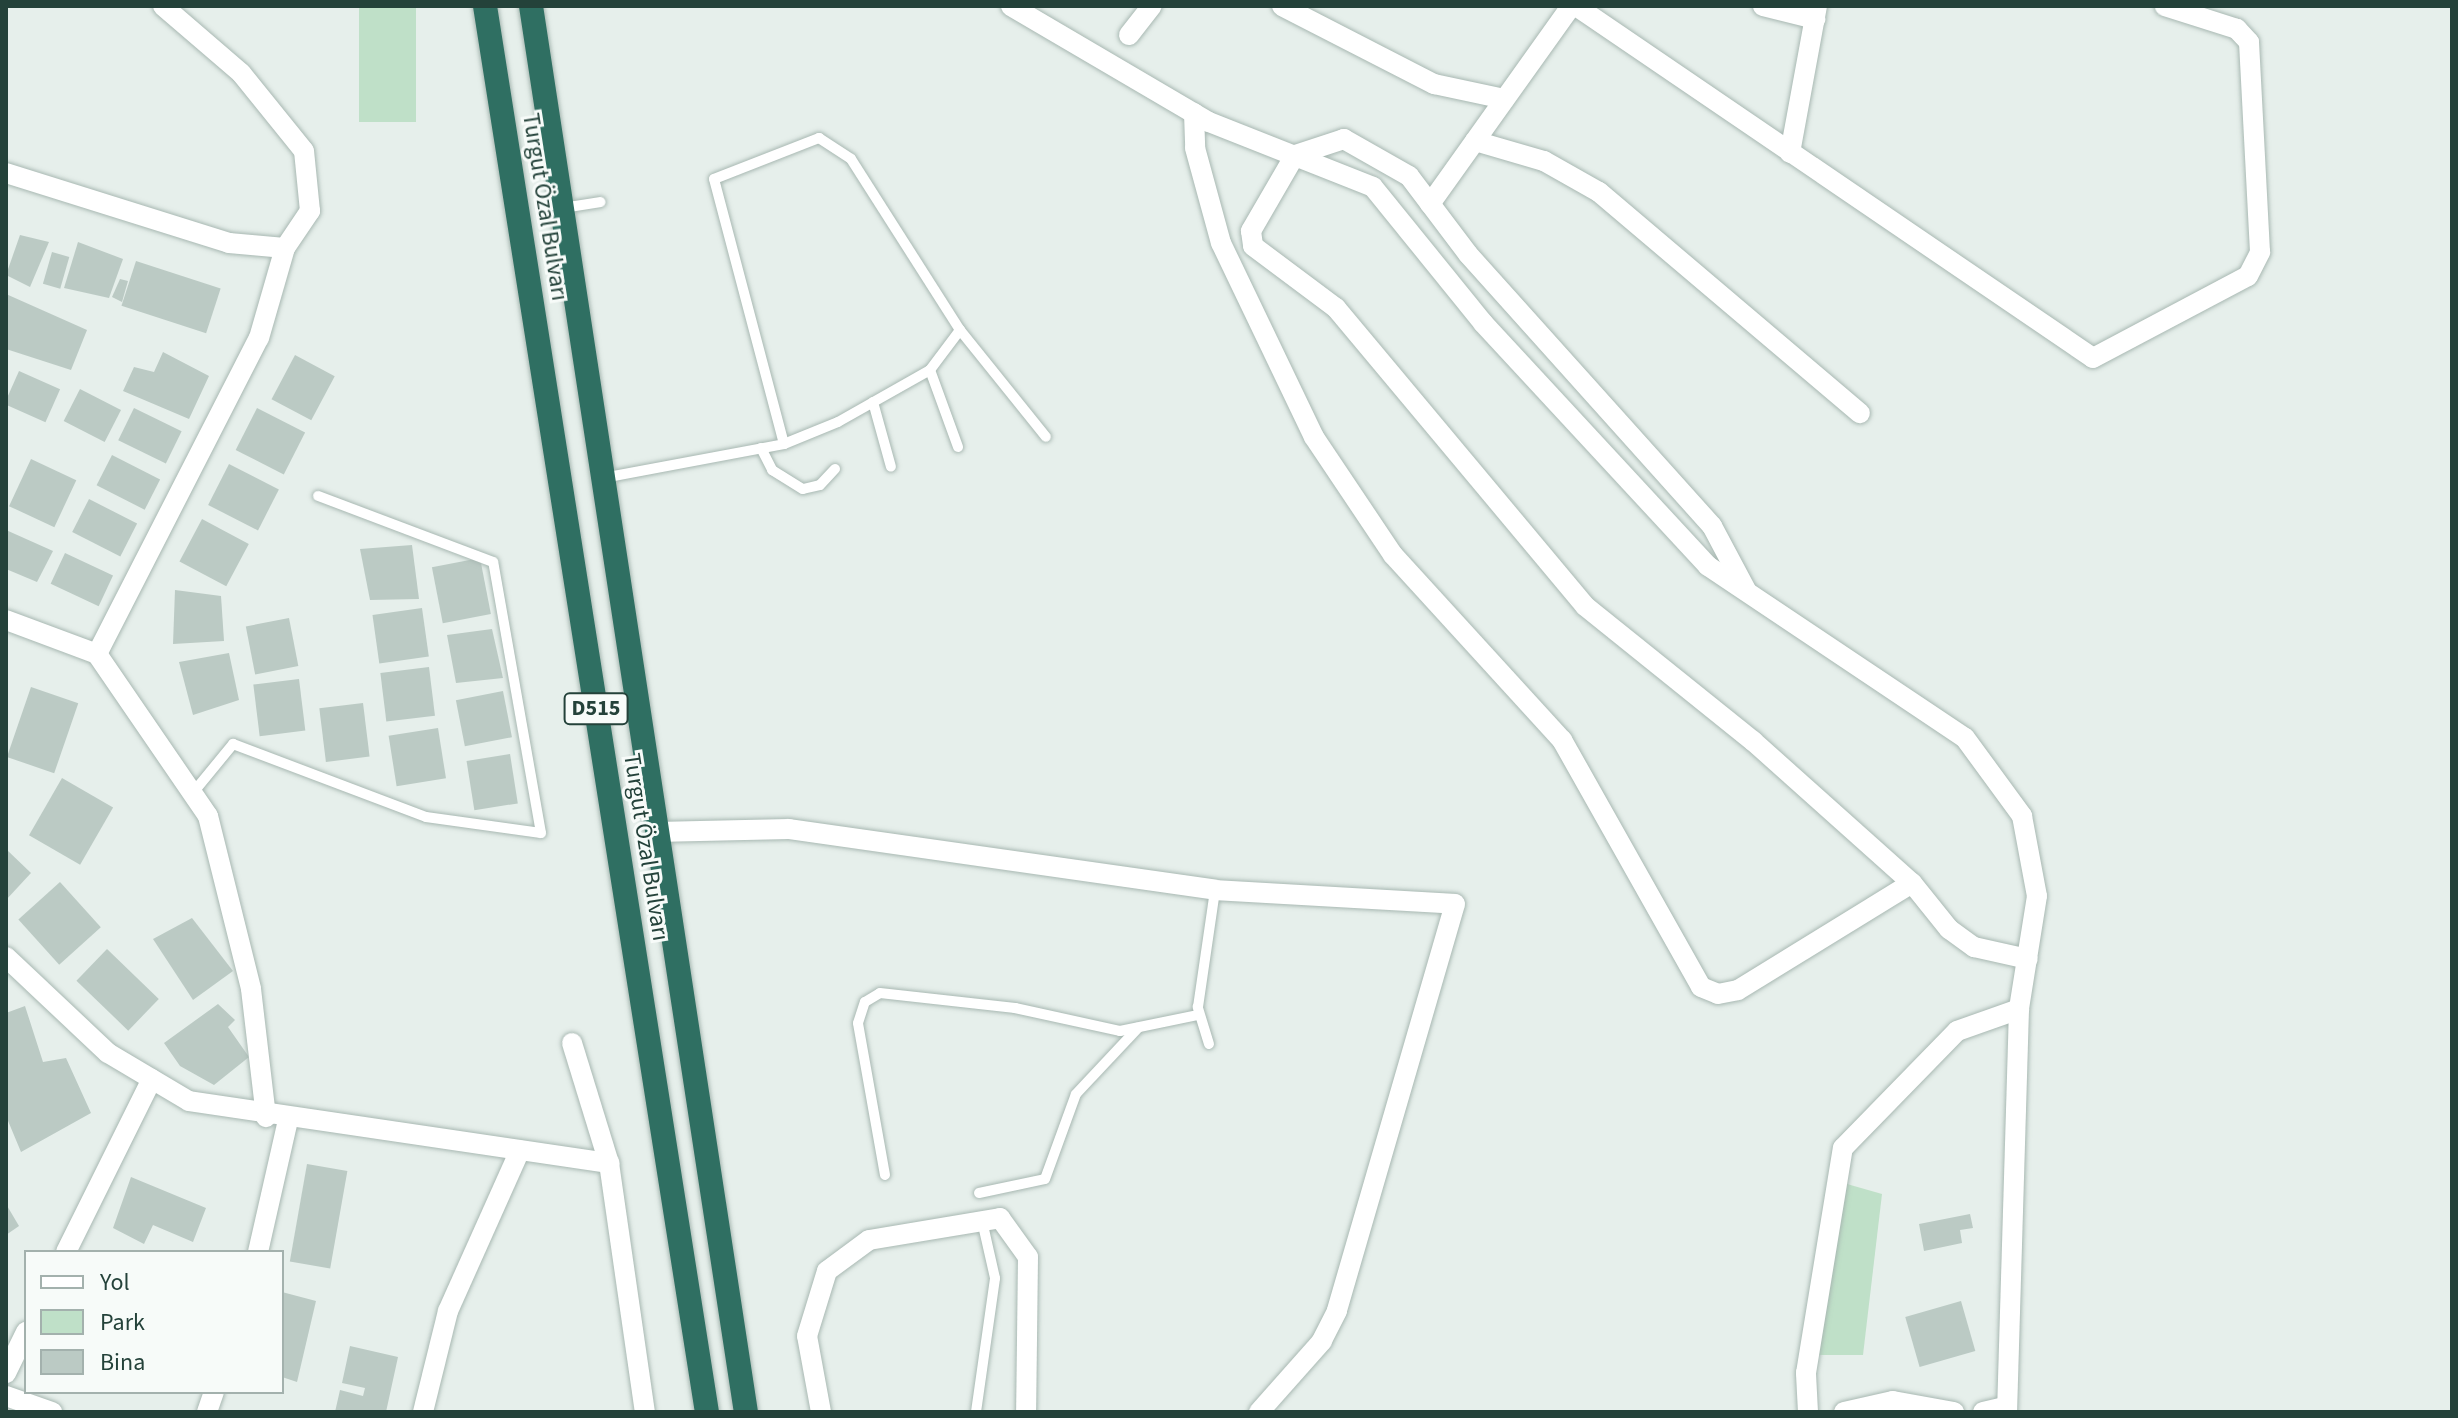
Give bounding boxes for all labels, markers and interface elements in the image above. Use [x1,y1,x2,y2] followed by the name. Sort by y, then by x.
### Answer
[516,111,574,303] street label: Turgut Özal Bulvarı
[562,691,630,727] road number: D515
[617,751,675,943] street label: Turgut Özal Bulvarı
[24,1250,284,1394] legend
[100,1265,130,1300] text: Yol
[100,1305,145,1340] text: Park
[100,1345,145,1380] text: Bina

